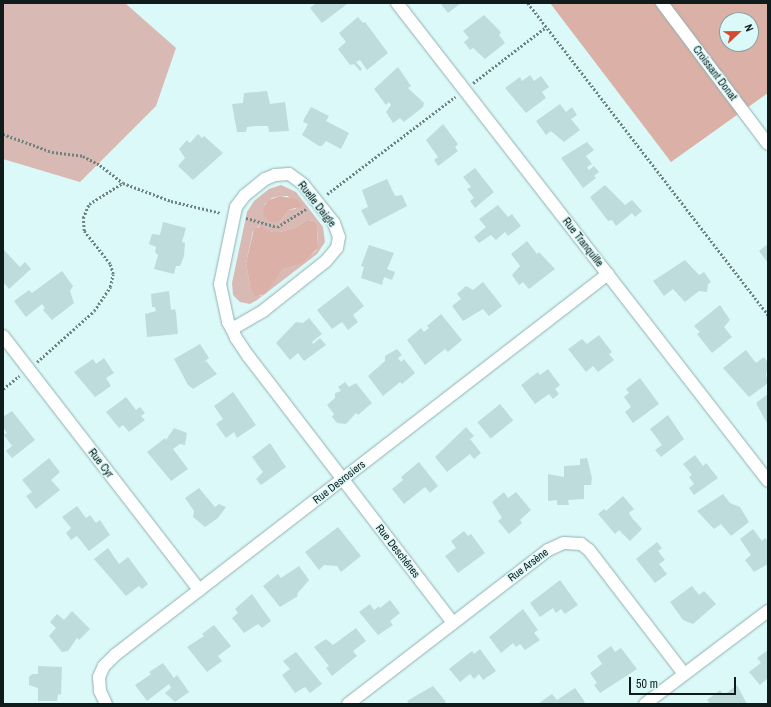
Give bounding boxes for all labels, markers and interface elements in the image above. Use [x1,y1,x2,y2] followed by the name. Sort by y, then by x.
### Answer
[719,12,759,52] north arrow
[741,22,757,34] text: N
[690,43,740,103] street label: Croissant Donat
[295,179,339,229] street label: Ruelle Daigle
[560,215,606,269] street label: Rue Tranquille
[86,446,116,480] street label: Rue Cyr
[310,458,368,506] street label: Rue Desrosiers
[373,522,423,580] street label: Rue Deschênes
[505,545,551,585] street label: Rue Arsène
[631,669,738,695] scale bar
[636,676,658,692] text: 50 m

